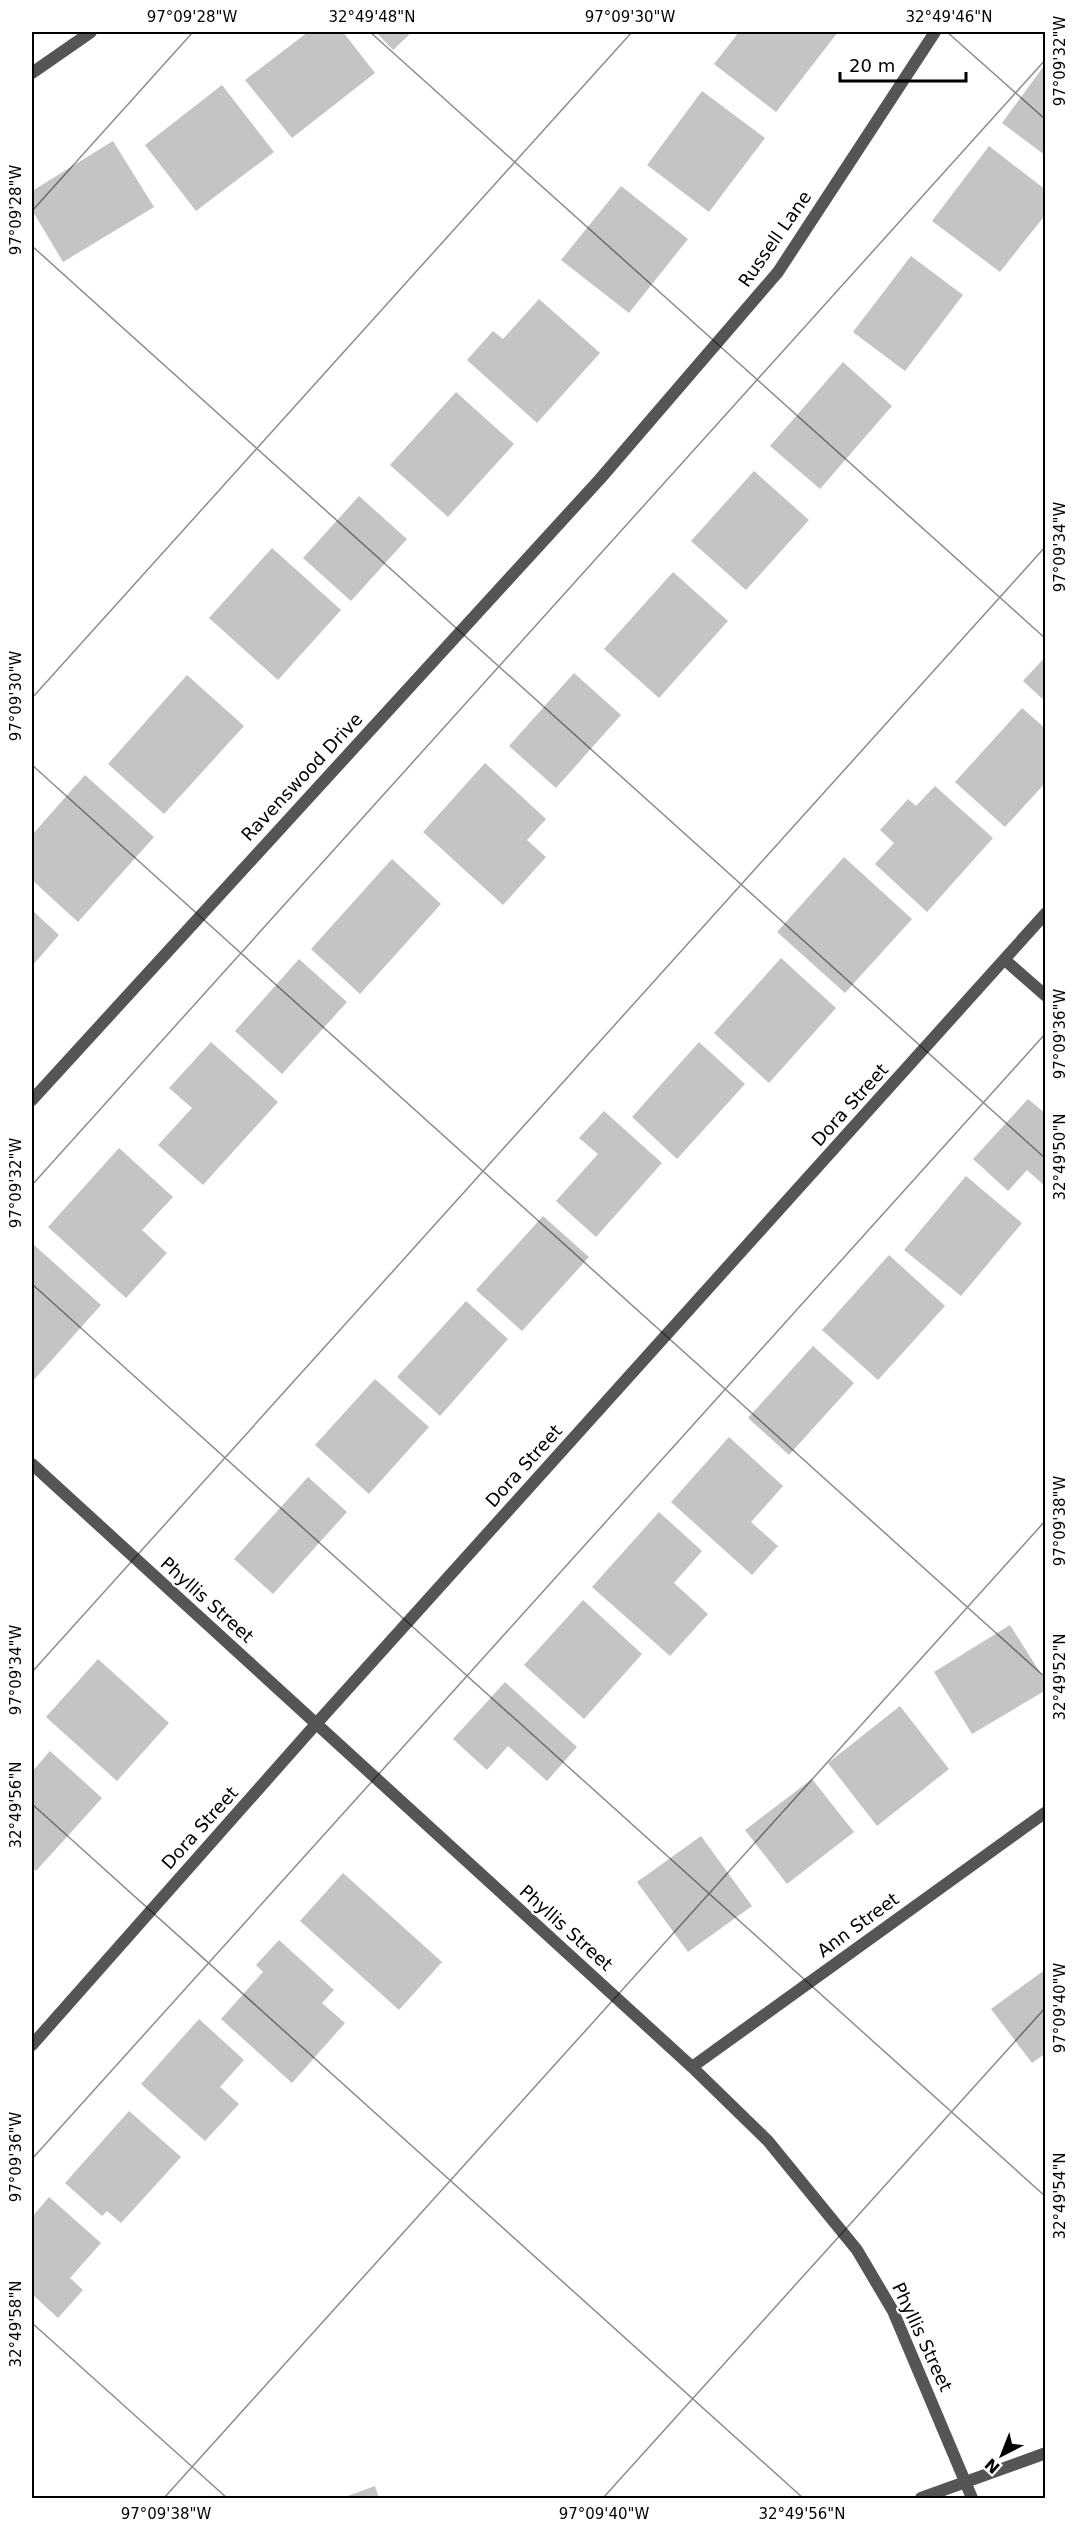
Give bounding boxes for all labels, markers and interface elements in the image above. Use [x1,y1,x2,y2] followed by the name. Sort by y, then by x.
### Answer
[147,8,237,26] text: 97°09'28"W
[328,8,416,26] text: 32°49'48"N
[585,8,675,26] text: 97°09'30"W
[905,8,993,26] text: 32°49'46"N
[1051,16,1069,106] text: 97°09'32"W
[840,45,966,83] scale bar
[849,55,895,76] text: 20 m
[7,165,25,255] text: 97°09'28"W
[734,187,815,291] street label: Russell Lane
[1051,502,1069,592] text: 97°09'34"W
[7,651,25,741] text: 97°09'30"W
[237,708,366,845] street label: Ravenswood Drive
[1051,989,1069,1079] text: 97°09'36"W
[807,1059,892,1150] street label: Dora Street
[1051,1113,1069,1201] text: 32°49'50"N
[7,1138,25,1228] text: 97°09'32"W
[481,1420,566,1511] street label: Dora Street
[1051,1476,1069,1566] text: 97°09'38"W
[157,1552,258,1647] street label: Phyllis Street
[7,1625,25,1715] text: 97°09'34"W
[1051,1633,1069,1721] text: 32°49'52"N
[7,1761,25,1849] text: 32°49'56"N
[157,1782,242,1873] street label: Dora Street
[516,1880,617,1975] street label: Phyllis Street
[813,1888,903,1961] street label: Ann Street
[1051,1963,1069,2053] text: 97°09'40"W
[7,2112,25,2202] text: 97°09'36"W
[1051,2152,1069,2240] text: 32°49'54"N
[888,2279,957,2395] street label: Phyllis Street
[7,2280,25,2368] text: 32°49'58"N
[972,2425,1032,2485] north arrow
[981,2454,1004,2477] text: N
[121,2505,211,2523] text: 97°09'38"W
[559,2505,649,2523] text: 97°09'40"W
[758,2505,846,2523] text: 32°49'56"N

